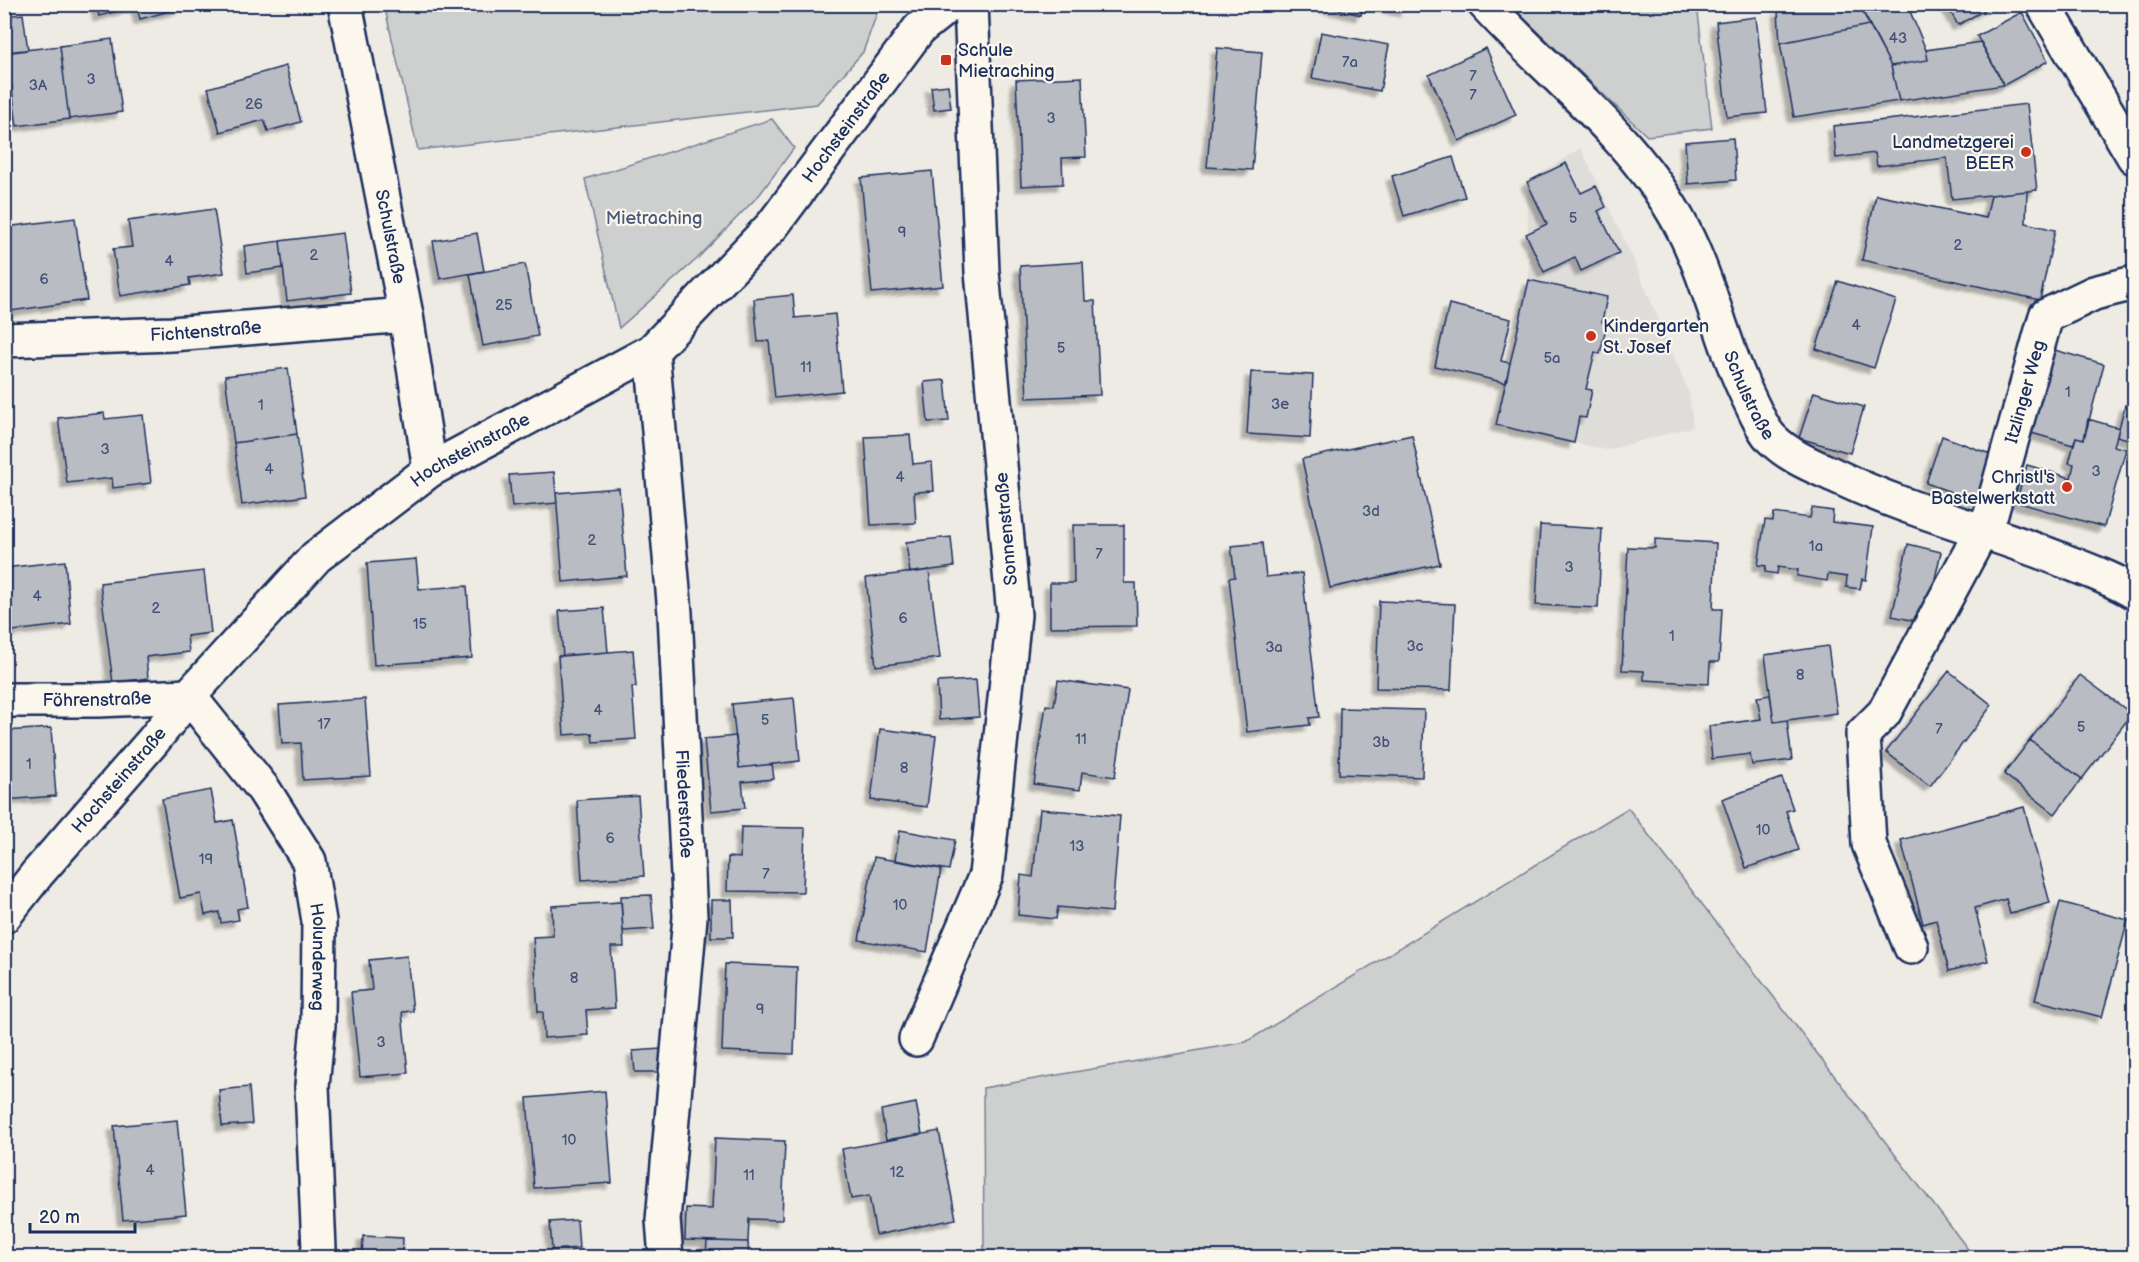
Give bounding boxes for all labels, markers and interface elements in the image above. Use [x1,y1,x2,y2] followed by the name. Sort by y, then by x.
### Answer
[1889,29,1907,48] house number: 43
[958,40,1055,82] place label: Schule Mietraching
[939,53,953,67] marker: Schule Mietraching
[1342,53,1358,72] house number: 7a
[798,67,895,187] street label: Hochsteinstraße
[1469,67,1477,86] house number: 7
[86,70,96,89] house number: 3
[29,76,48,95] house number: 3A
[1469,86,1477,105] house number: 7
[245,95,263,114] house number: 26
[1046,109,1056,128] house number: 3
[1892,132,2014,174] place label: Landmetzgerei BEER
[2019,145,2033,159] marker: Landmetzgerei BEER
[371,188,410,286] street label: Schulstraße
[606,208,702,229] park label: Mietraching
[1569,209,1577,228] house number: 5
[898,223,906,242] house number: 9
[1954,236,1963,255] house number: 2
[310,246,319,265] house number: 2
[164,252,174,271] house number: 4
[39,270,49,289] house number: 6
[495,296,513,315] house number: 25
[1603,316,1709,358] place label: Kindergarten St. Josef
[1851,316,1861,335] house number: 4
[150,317,263,346] street label: Fichtenstraße
[1584,329,1598,343] marker: Kindergarten St. Josef
[2001,338,2050,446] street label: Itzlinger Weg
[1057,339,1065,358] house number: 5
[1719,348,1779,445] street label: Schulstraße
[1543,349,1561,368] house number: 5a
[800,358,812,377] house number: 11
[2065,383,2071,402] house number: 1
[1271,395,1289,414] house number: 3e
[258,396,264,415] house number: 1
[406,408,534,492] street label: Hochsteinstraße
[100,440,110,459] house number: 3
[264,460,274,479] house number: 4
[2091,462,2101,481] house number: 3
[1931,467,2055,509] place label: Christl's Bastelwerkstatt
[895,468,905,487] house number: 4
[991,471,1022,587] street label: Sonnenstraße
[2060,480,2074,494] marker: Christl's Bastelwerkstatt
[1362,502,1380,521] house number: 3d
[588,531,597,550] house number: 2
[1809,537,1823,556] house number: 1a
[1095,545,1103,564] house number: 7
[1564,558,1574,577] house number: 3
[32,587,42,606] house number: 4
[152,599,161,618] house number: 2
[898,609,908,628] house number: 6
[413,615,427,634] house number: 15
[1669,627,1675,646] house number: 1
[1406,637,1424,656] house number: 3c
[1265,638,1283,657] house number: 3a
[1796,666,1805,685] house number: 8
[43,688,152,711] street label: Föhrenstraße
[593,701,603,720] house number: 4
[761,711,769,730] house number: 5
[317,715,331,734] house number: 17
[2077,718,2085,737] house number: 5
[1935,720,1943,739] house number: 7
[67,723,171,838] street label: Hochsteinstraße
[1075,730,1087,749] house number: 11
[1372,733,1390,752] house number: 3b
[671,749,697,859] street label: Fliederstraße
[26,755,32,774] house number: 1
[900,759,909,778] house number: 8
[1756,821,1770,840] house number: 10
[605,829,615,848] house number: 6
[1069,837,1085,856] house number: 13
[199,850,213,869] house number: 19
[762,865,770,884] house number: 7
[893,896,907,915] house number: 10
[305,901,330,1011] street label: Holunderweg
[570,969,579,988] house number: 8
[756,1000,764,1019] house number: 9
[376,1033,386,1052] house number: 3
[562,1131,576,1150] house number: 10
[145,1161,155,1180] house number: 4
[890,1163,904,1182] house number: 12
[743,1166,755,1185] house number: 11
[30,1196,135,1234] scale bar
[39,1207,80,1228] text: 20 m

